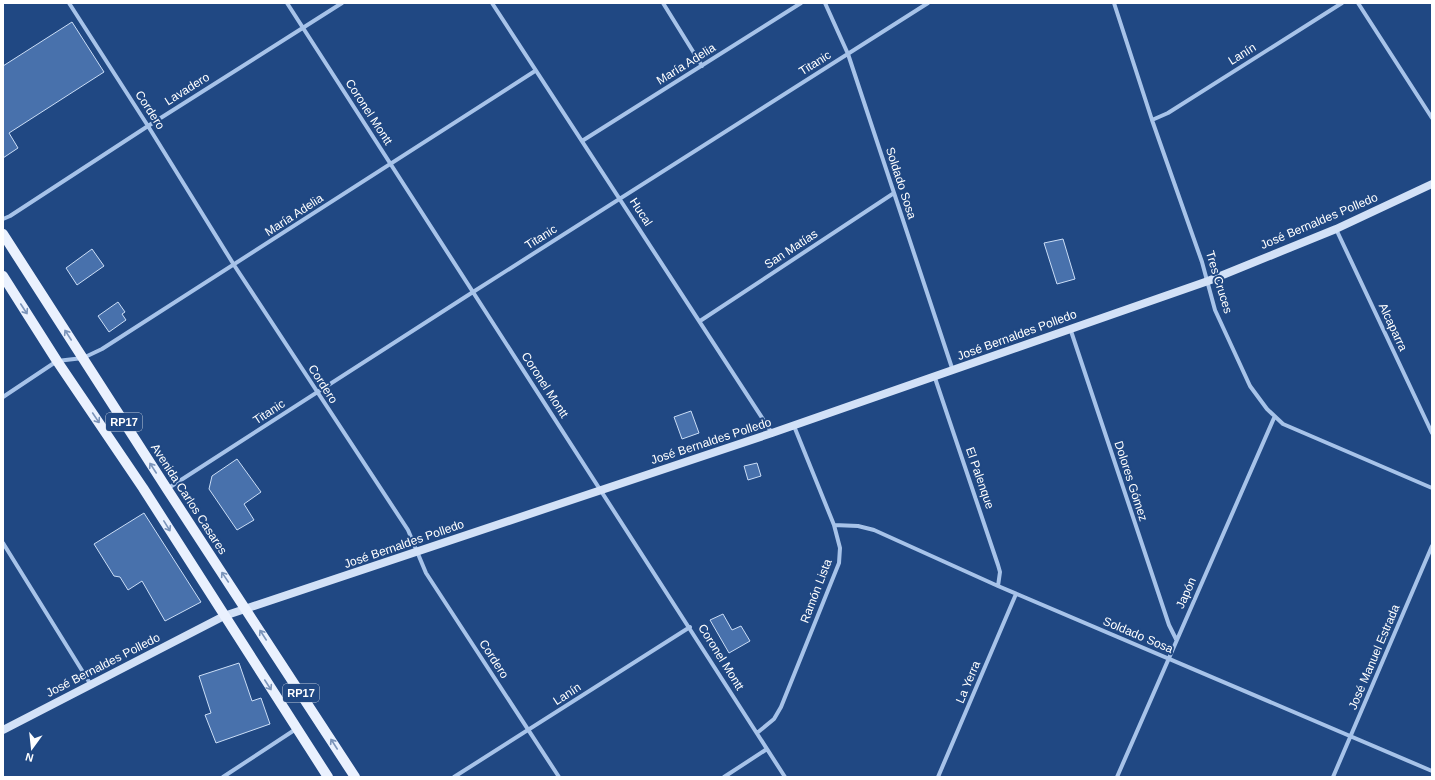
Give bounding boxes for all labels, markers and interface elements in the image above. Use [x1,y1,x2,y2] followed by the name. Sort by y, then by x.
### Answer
[654,40,718,88] street label: María Adelia
[1226,40,1258,68] street label: Lanín
[796,48,834,78] street label: Titanic
[162,70,212,108] street label: Lavadero
[343,77,396,148] street label: Coronel Montt
[132,88,168,132] street label: Cordero
[883,145,919,221] street label: Soldado Sosa
[1258,190,1380,252] street label: José Bernaldes Polledo
[262,191,326,239] street label: María Adelia
[627,195,655,229] street label: Hucal
[522,222,560,252] street label: Titanic
[762,227,820,271] street label: San Matías
[1203,249,1235,315] street label: Tres Cruces
[1376,301,1410,354] street label: Alcaparra
[20,303,28,314] one-way arrow
[955,307,1079,363] street label: José Bernaldes Polledo
[64,330,72,341] one-way arrow
[519,350,572,421] street label: Coronel Montt
[305,362,341,406] street label: Cordero
[251,397,287,427] street label: Titanic
[92,412,100,423] one-way arrow
[106,413,142,431] road number: RP17
[649,415,773,467] street label: José Bernaldes Polledo
[1111,439,1151,523] street label: Dolores Gómez
[148,441,230,557] street label: Avenida Carlos Casares
[963,445,997,511] street label: El Palenque
[149,463,157,474] one-way arrow
[342,517,466,571] street label: José Bernaldes Polledo
[164,520,172,532] one-way arrow
[797,557,835,625] street label: Ramón Lista
[220,571,228,583] one-way arrow
[1173,575,1199,611] street label: Japón
[1346,602,1403,712] street label: José Manuel Estrada
[1101,614,1175,656] street label: Soldado Sosa
[695,621,747,693] street label: Coronel Montt
[44,630,163,700] street label: José Bernaldes Polledo
[259,630,267,641] one-way arrow
[476,637,512,681] street label: Cordero
[953,658,983,705] street label: La Yerra
[264,679,272,690] one-way arrow
[551,680,583,708] street label: Lanín
[283,684,319,702] road number: RP17
[12,728,52,768] north arrow
[330,739,338,750] one-way arrow
[24,751,35,764] text: N

